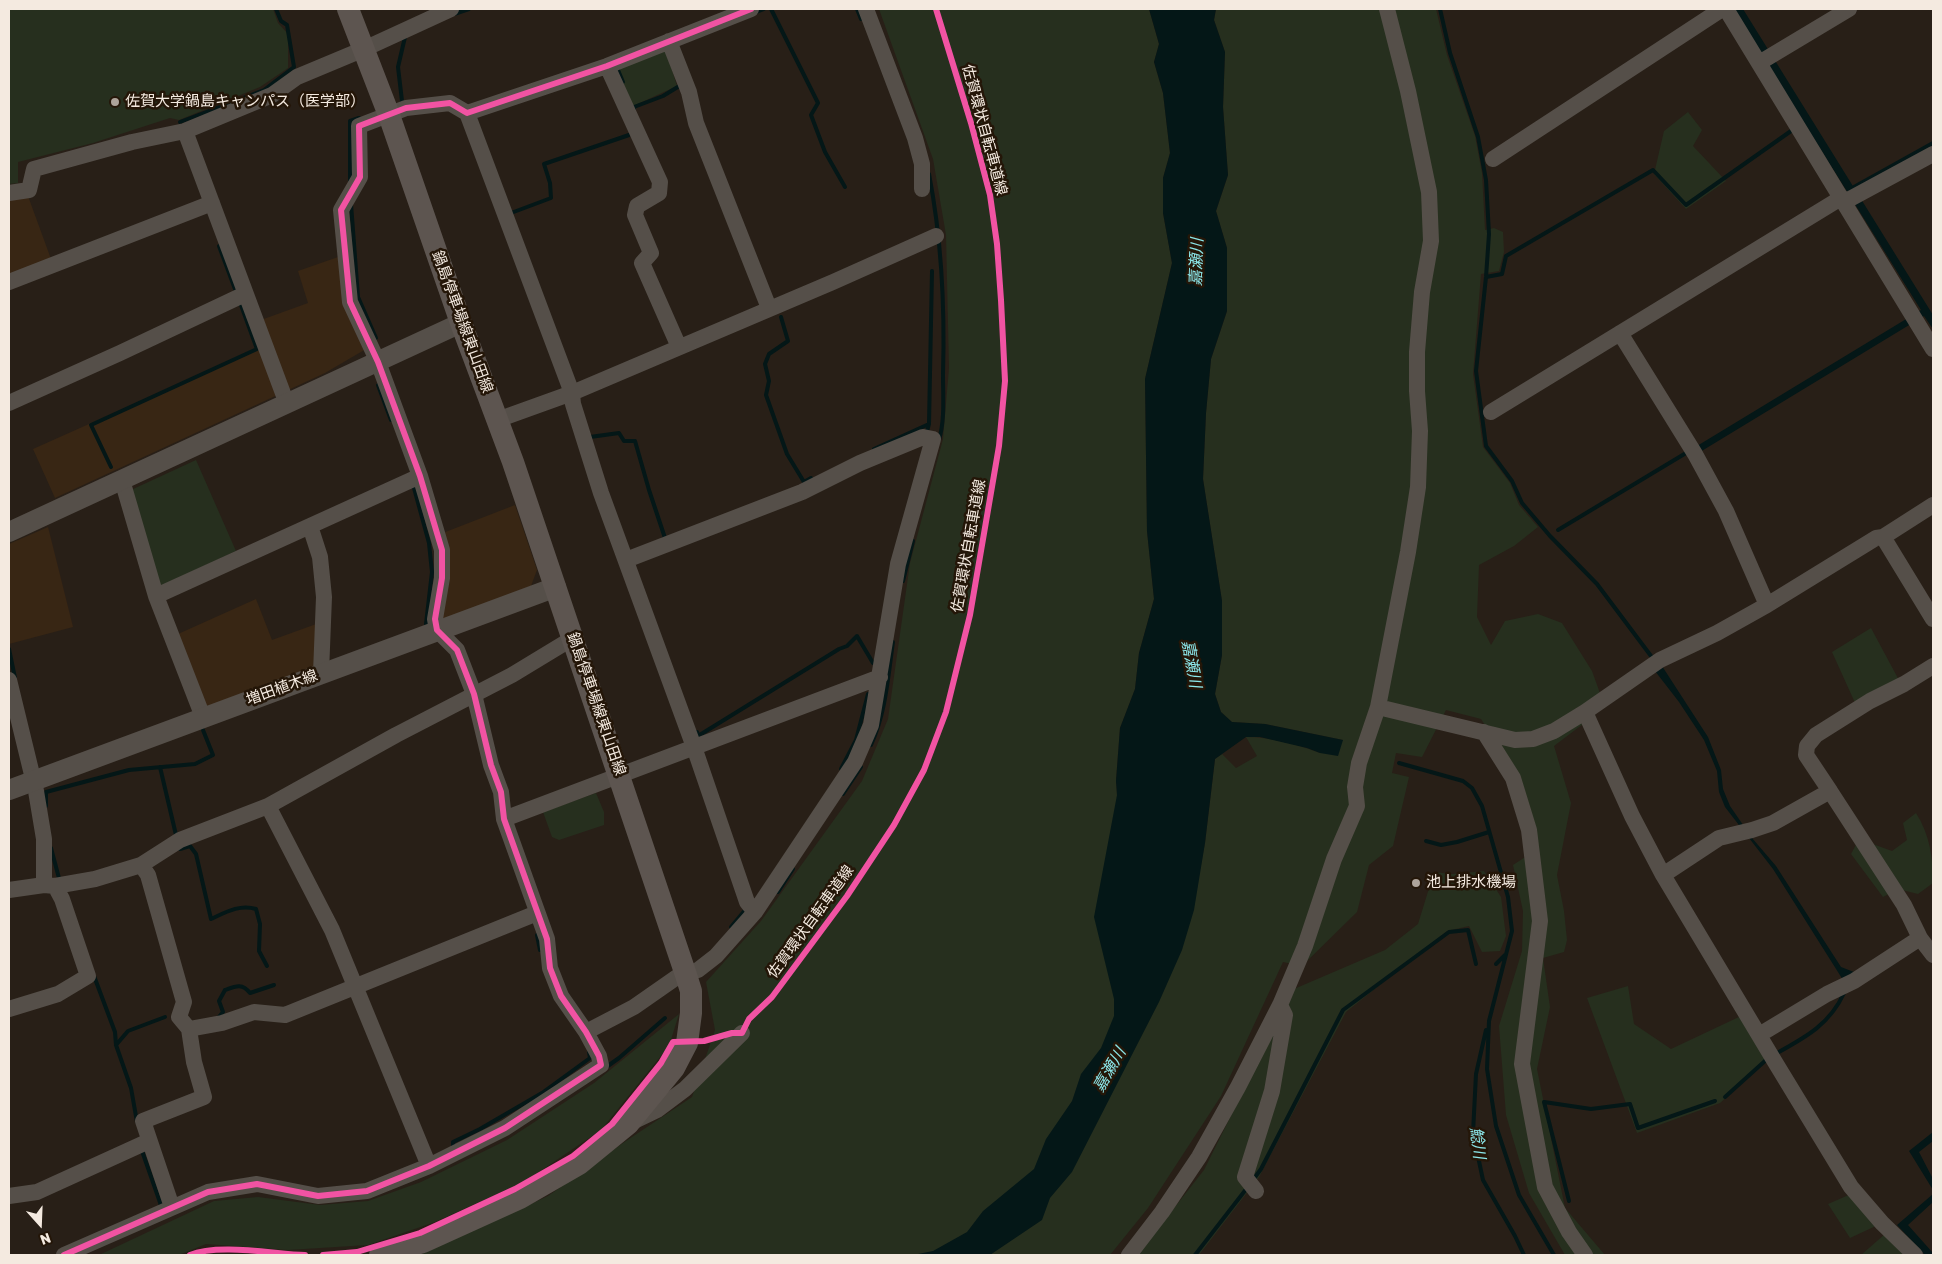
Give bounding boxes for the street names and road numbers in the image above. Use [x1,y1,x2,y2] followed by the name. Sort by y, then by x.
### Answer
[958,62,1010,198] street label: 佐賀環状自転車道線
[428,248,496,396] street label: 鍋島停車場線東山田線
[948,478,990,614] street label: 佐賀環状自転車道線
[563,630,629,778] street label: 鍋島停車場線東山田線
[244,667,320,709] street label: 増田植木線
[764,862,858,982] street label: 佐賀環状自転車道線

